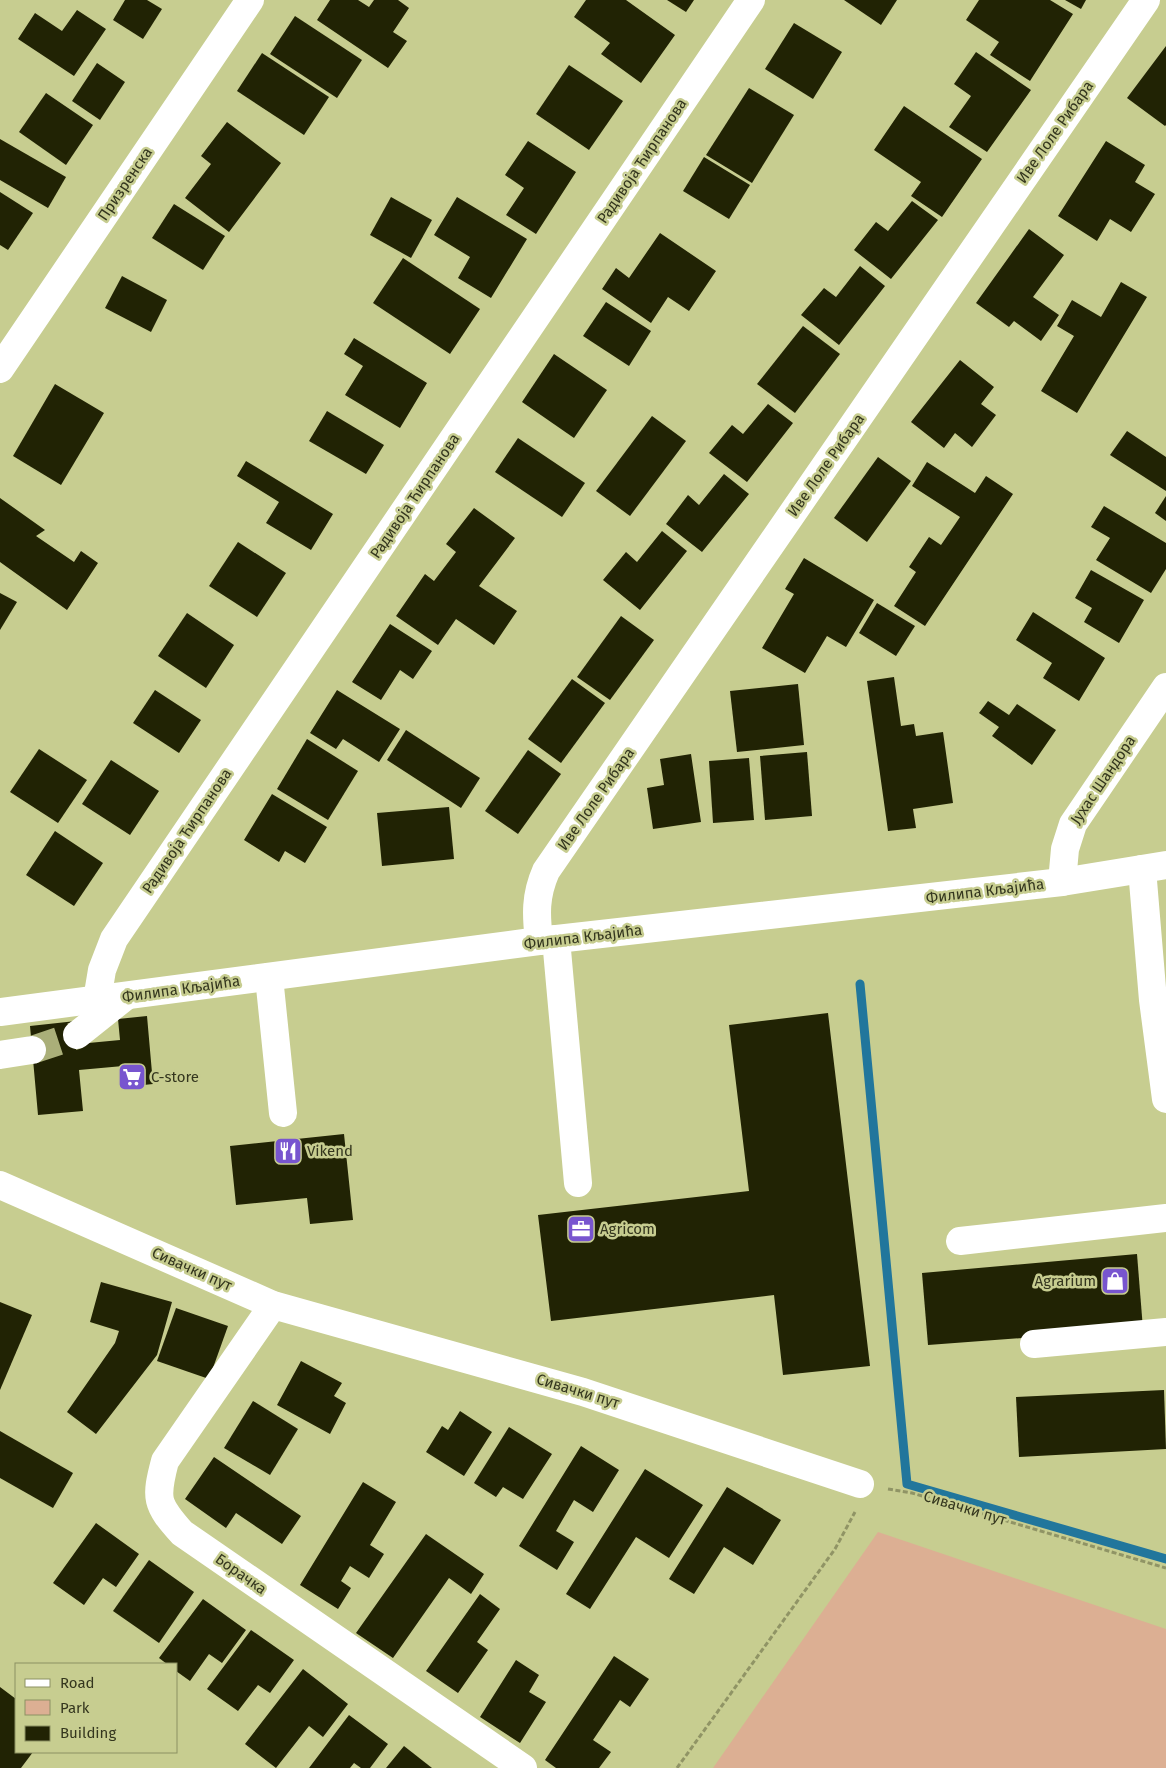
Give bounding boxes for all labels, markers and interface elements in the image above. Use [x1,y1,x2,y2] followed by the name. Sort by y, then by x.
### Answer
[1013,77,1097,187] street label: Иве Лоле Рибара
[594,95,690,227] street label: Радивоја Ћирпанова
[94,144,156,224] street label: Призренска
[784,410,868,520] street label: Иве Лоле Рибара
[367,430,463,562] street label: Радивоја Ћирпанова
[1067,732,1139,828] street label: Јухас Шандора
[554,744,638,854] street label: Иве Лоле Рибара
[139,765,235,897] street label: Радивоја Ћирпанова
[925,875,1045,907] street label: Филипа Кљајића
[523,921,643,953] street label: Филипа Кљајића
[121,972,241,1006] street label: Филипа Кљајића
[117,1062,147,1092] supermarket icon: C-store
[151,1068,199,1086] place label: C-store
[273,1136,303,1166] restaurant icon: Vikend
[307,1142,353,1160] place label: Vikend
[566,1214,596,1244] office icon: Agricom
[600,1220,655,1238] place label: Agricom
[149,1243,235,1295] street label: Сивачки пут
[1100,1266,1130,1296] shop icon: Agrarium
[1035,1272,1096,1290] place label: Agrarium
[534,1370,622,1412] street label: Сивачки пут
[921,1487,1009,1529] street label: Сивачки пут
[212,1550,270,1598] street label: Борачка
[15,1663,178,1753] legend
[60,1674,95,1692] text: Road
[60,1699,90,1717] text: Park
[60,1724,116,1742] text: Building

